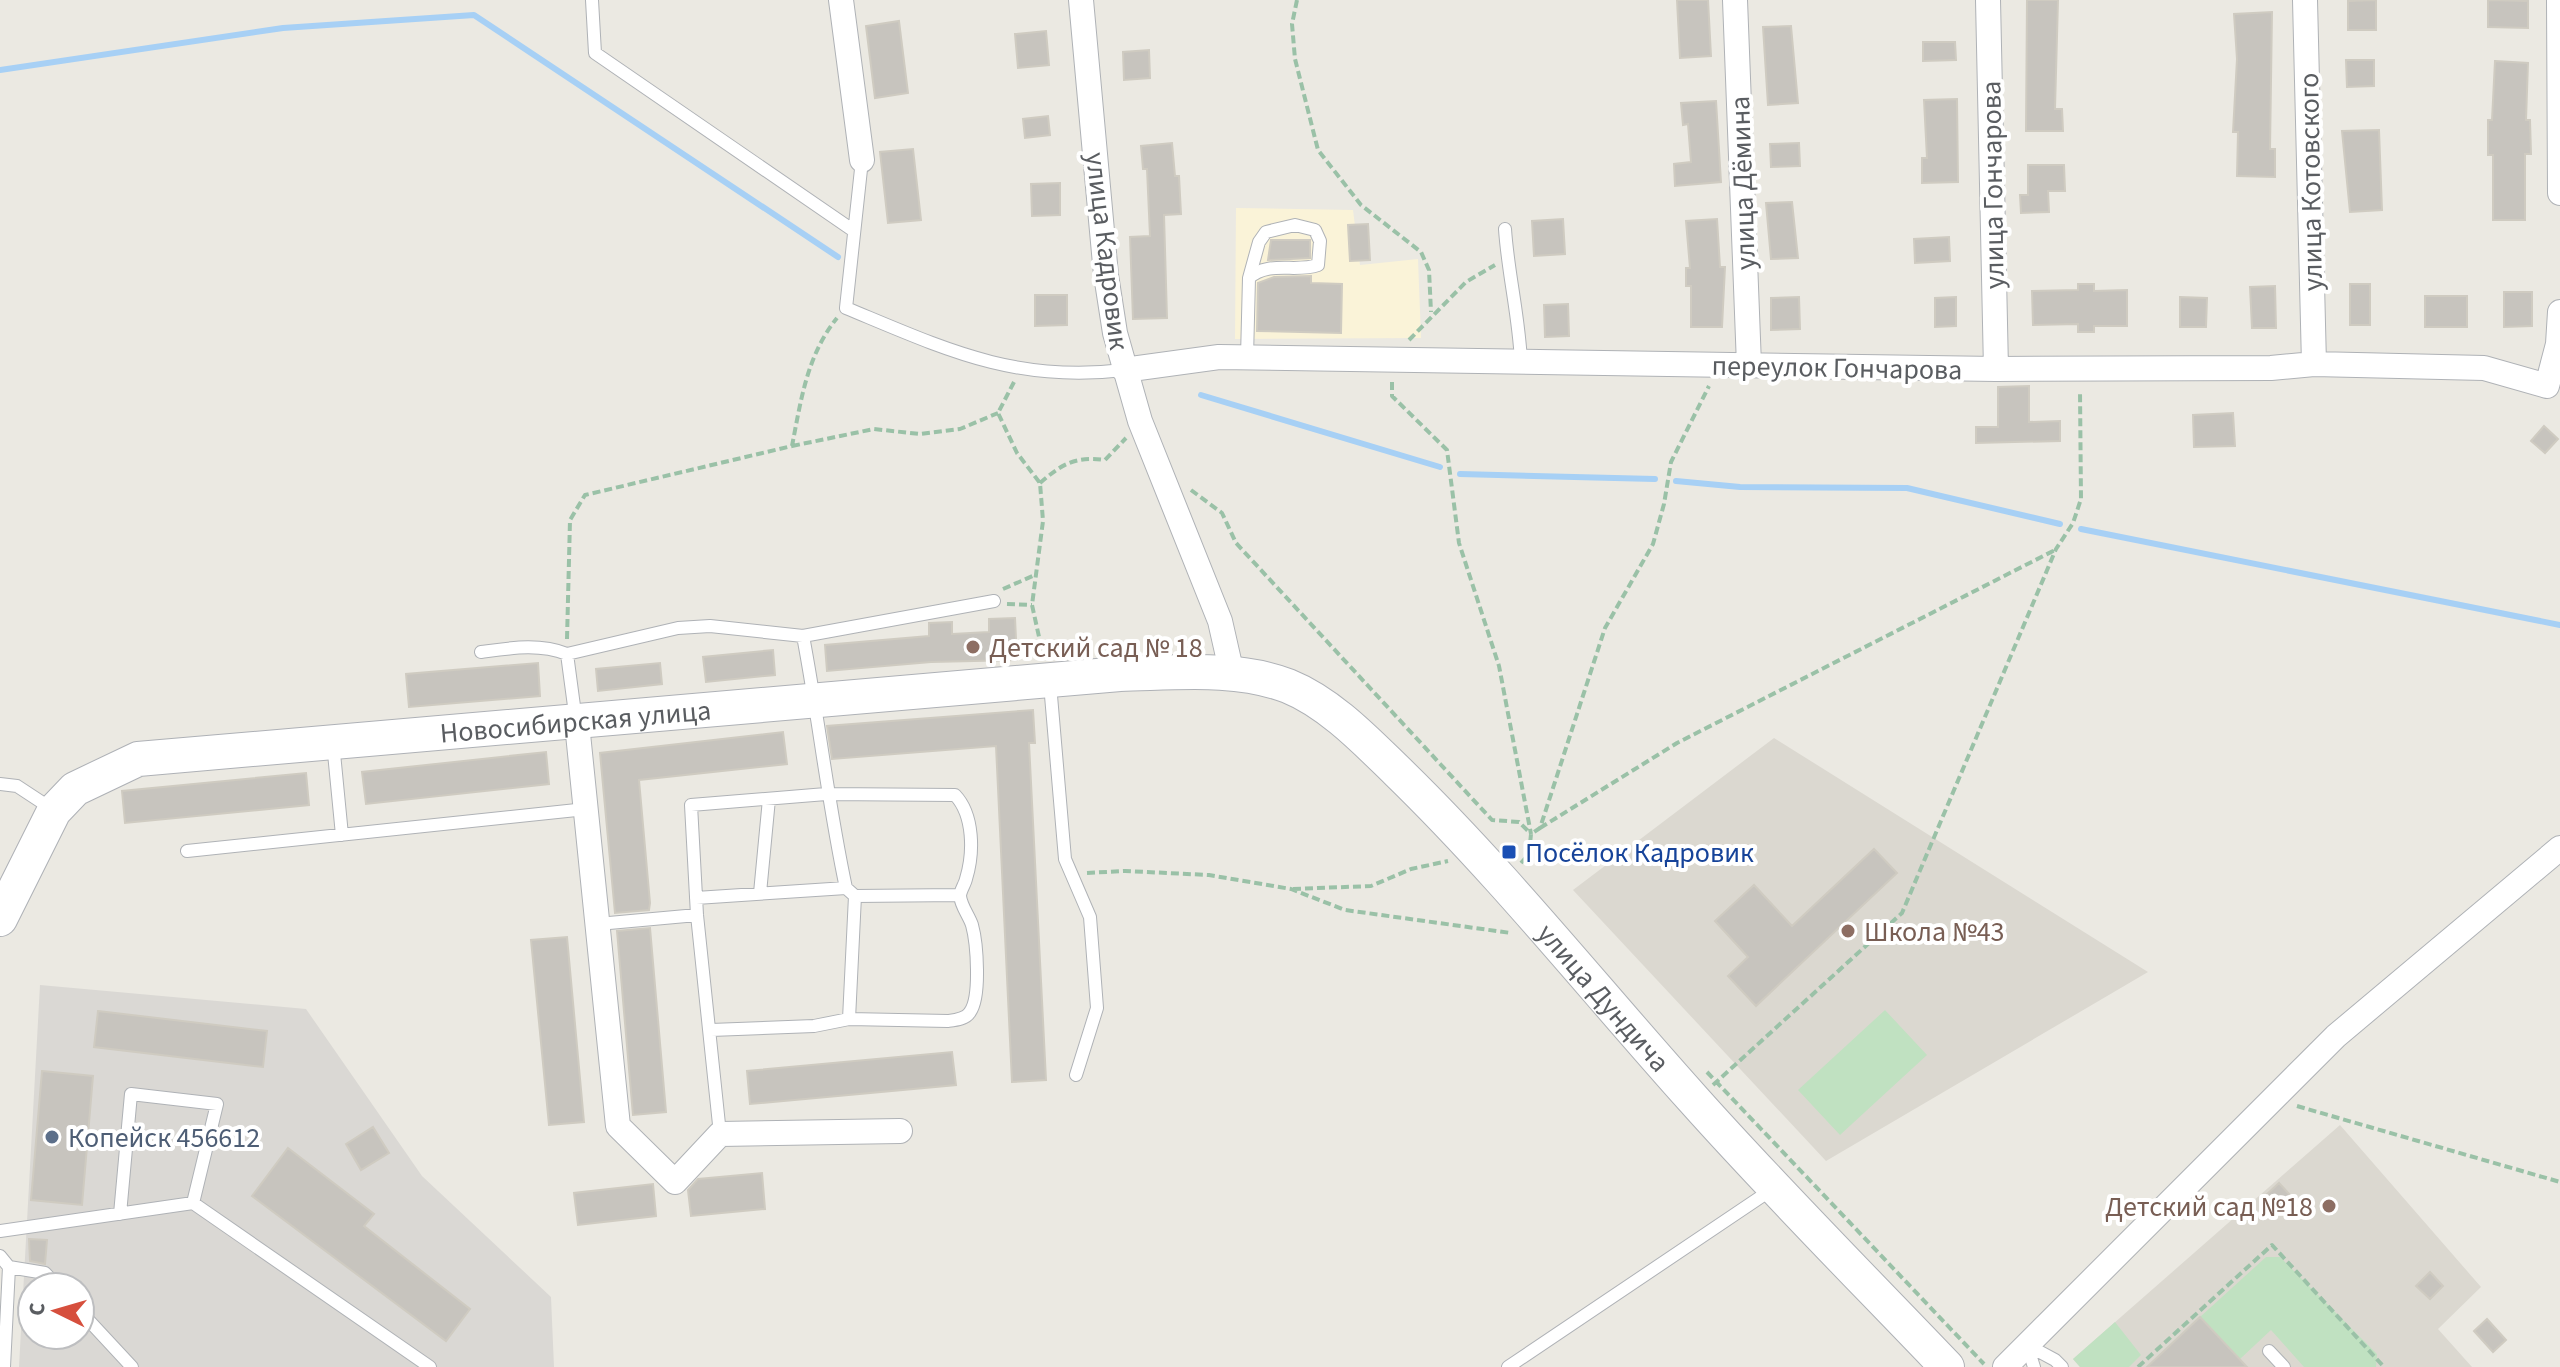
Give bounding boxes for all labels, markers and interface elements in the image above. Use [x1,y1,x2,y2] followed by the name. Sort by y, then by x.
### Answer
[2289,72,2333,292] street label: улица Котовского
[1971,80,2015,290] street label: улица Гончарова
[1720,95,1766,271] street label: улица Дёмина
[1075,150,1139,353] street label: улица Кадровик
[1711,346,1963,390] street label: переулок Гончарова
[989,628,1203,668] place label: Детский сад № 18
[964,638,982,656] marker: Детский сад № 18
[438,690,713,754] street label: Новосибирская улица
[1525,833,1754,873] place label: Посёлок Кадровик
[1500,843,1518,861] marker: Посёлок Кадровик
[1864,912,2005,952] place label: Школа №43
[1527,915,1679,1081] street label: улица Дундича
[1839,922,1857,940] marker: Школа №43
[68,1118,260,1158] place label: Копейск 456612
[43,1128,61,1146] marker: Копейск 456612
[2105,1187,2313,1227] place label: Детский сад №18
[2320,1197,2338,1215] marker: Детский сад №18
[16,1271,96,1351] north arrow
[21,1301,54,1317] text: С

